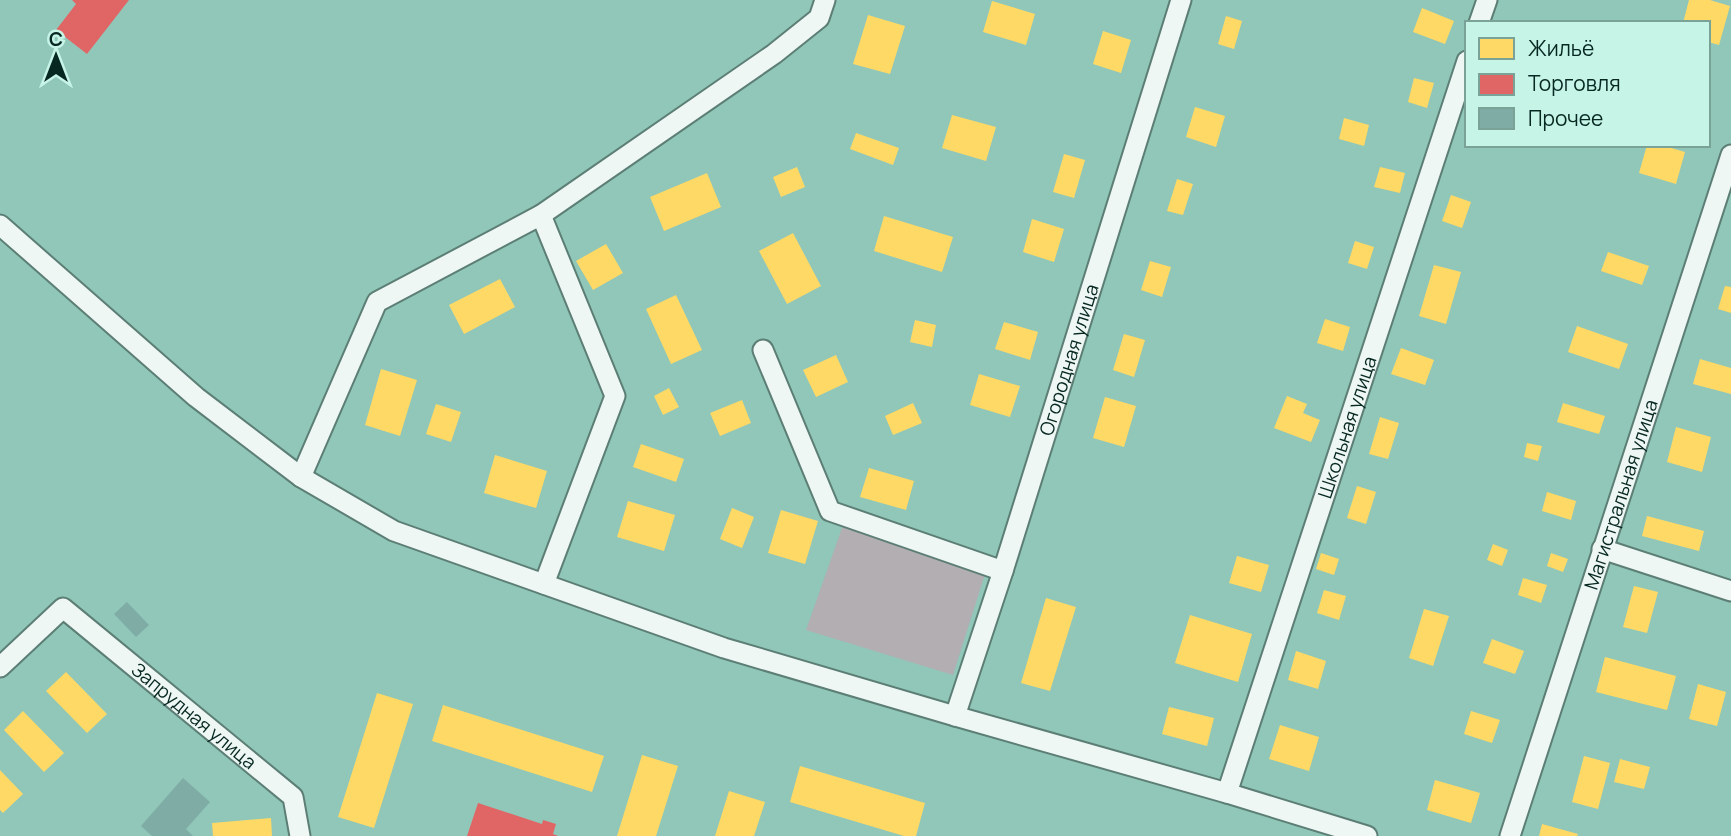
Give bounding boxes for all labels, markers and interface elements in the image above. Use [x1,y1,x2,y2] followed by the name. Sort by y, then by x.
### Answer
[21,21,91,91] north arrow
[1465,21,1710,147] legend
[49,26,63,52] text: С
[1528,34,1594,62] text: Жильё
[1528,69,1621,97] text: Торговля
[1528,104,1603,132] text: Прочее
[1033,281,1105,439] street label: Огородная улица
[1311,353,1382,502] street label: Школьная улица
[1578,396,1664,593] street label: Магистральная улица
[126,657,262,775] street label: Запрудная улица

